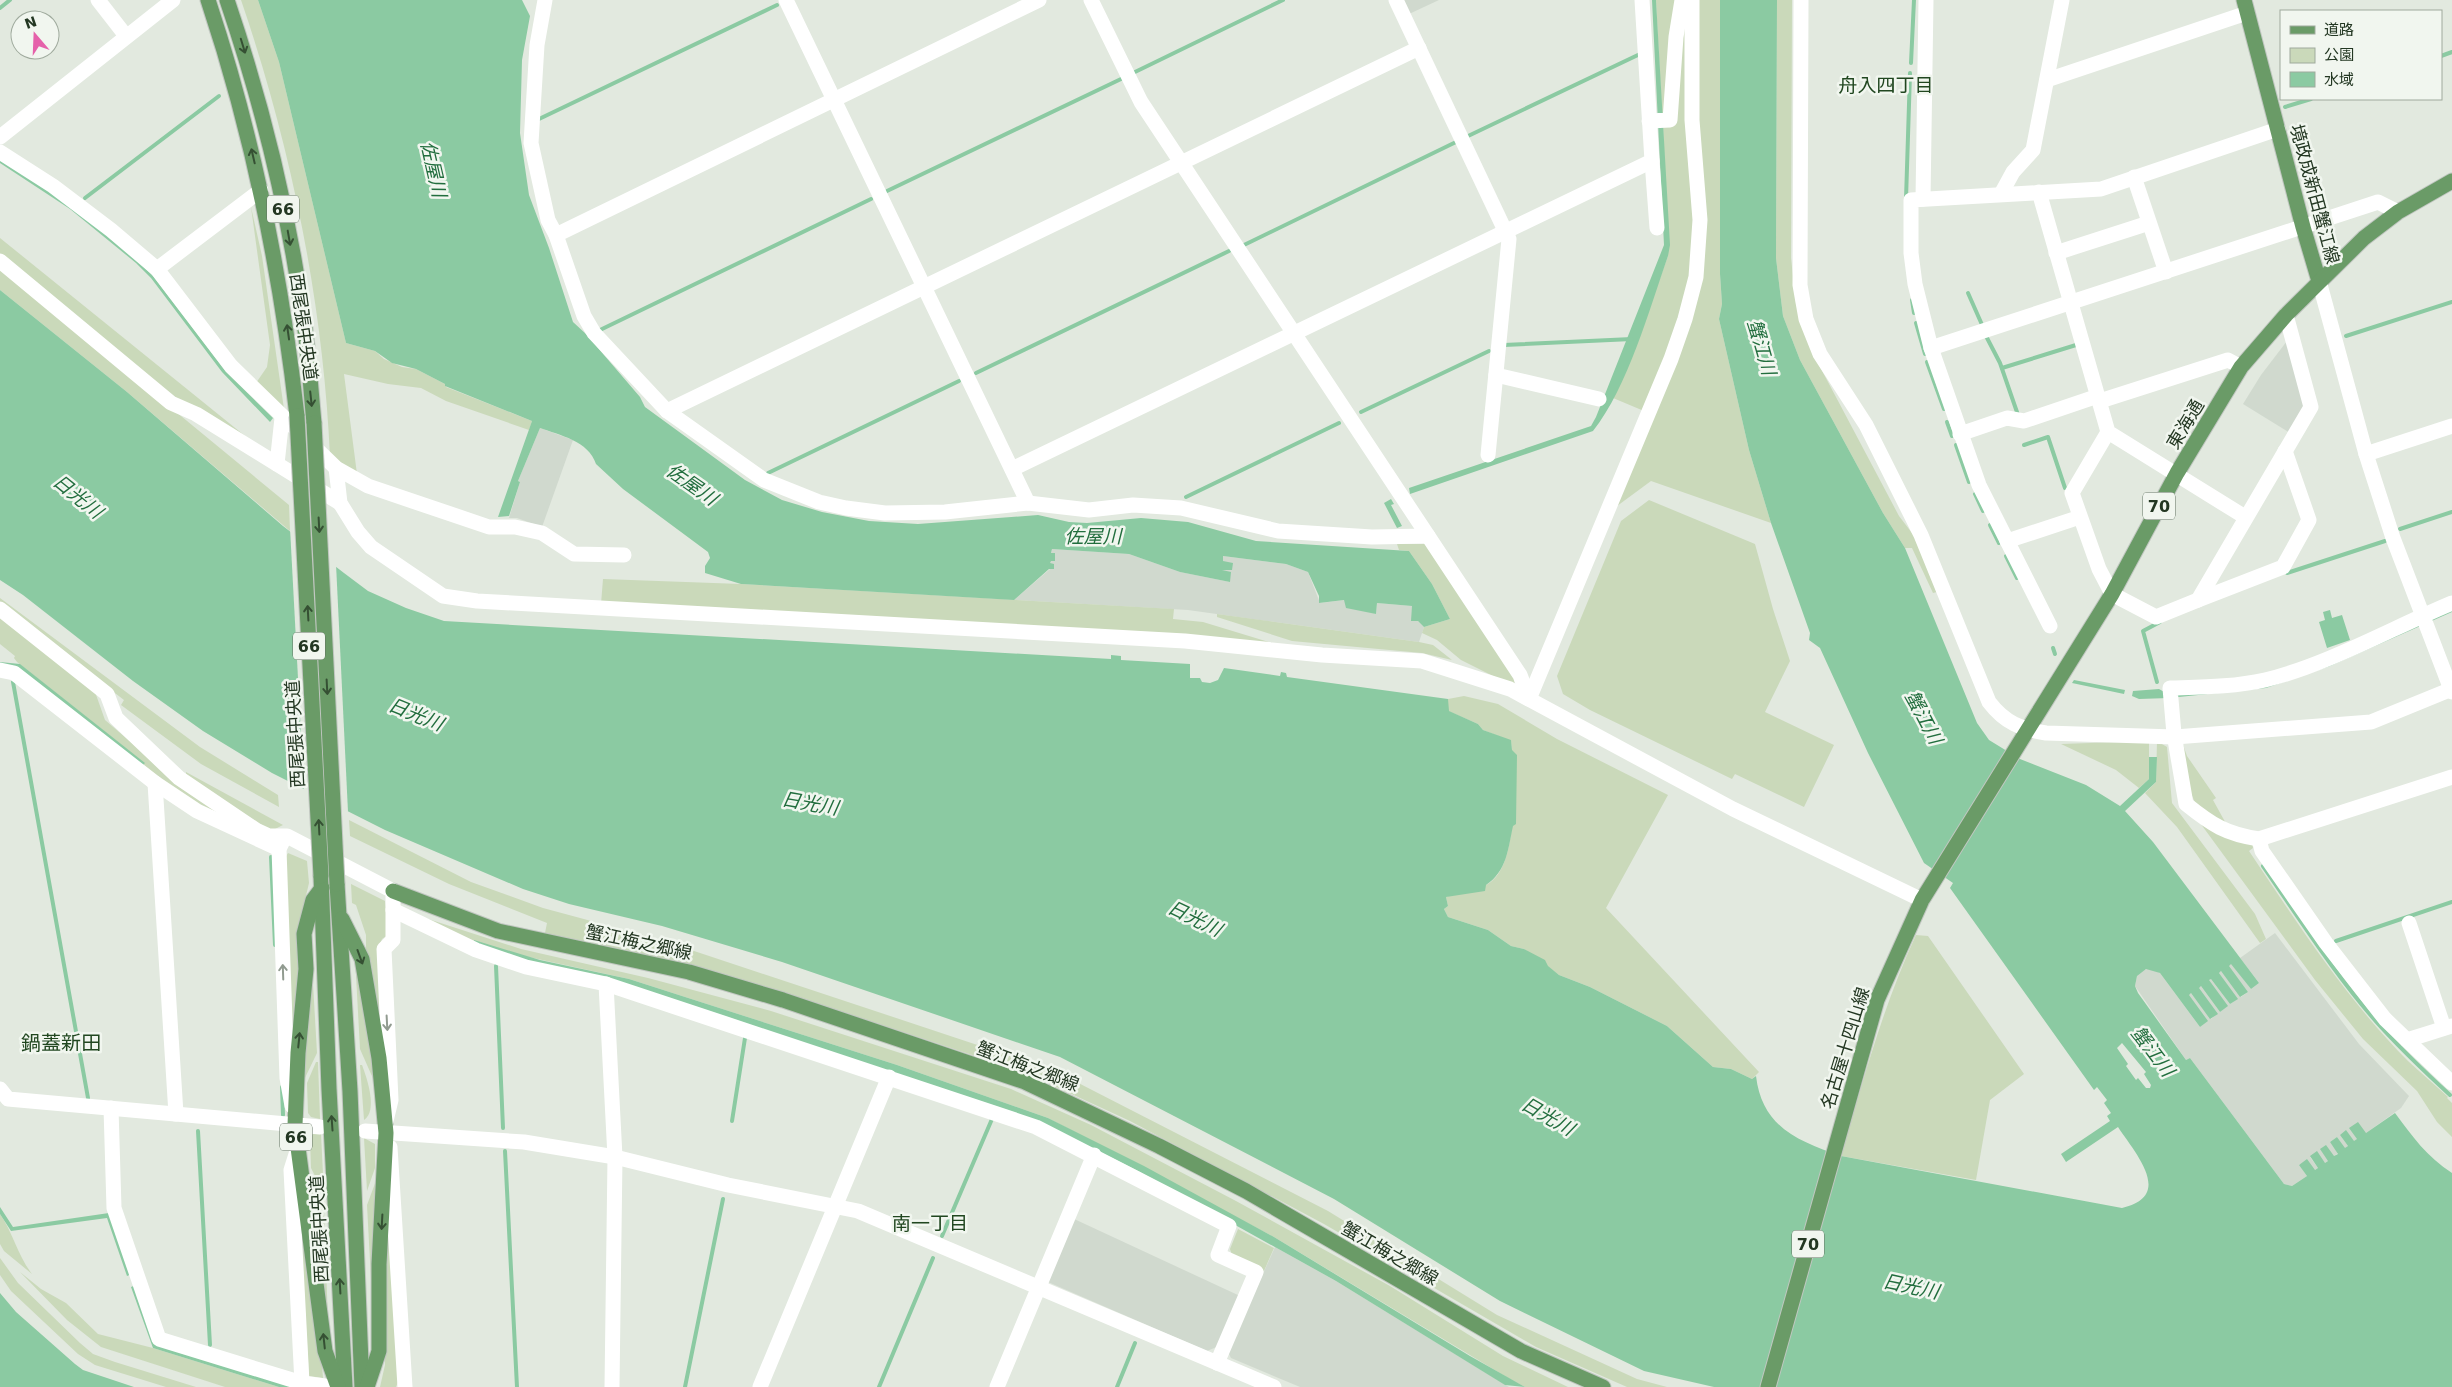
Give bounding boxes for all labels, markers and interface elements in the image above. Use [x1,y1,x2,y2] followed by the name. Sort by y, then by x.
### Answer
[10,10,60,60] north arrow
[2280,10,2442,100] legend
[23,13,39,32] text: N
[2324,21,2354,39] text: 道路
[238,38,248,54] one-way arrow
[2324,46,2354,64] text: 公園
[2324,71,2354,89] text: 水域
[1838,74,1934,96] district label: 舟入四丁目
[2286,122,2344,266] street label: 境政成新田蟹江線
[417,139,452,201] water label: 佐屋川
[248,148,257,164] one-way arrow
[267,195,299,222] road number: 66
[284,230,294,246] one-way arrow
[286,272,322,382] street label: 西尾張中央道
[1744,317,1781,379] water label: 蟹江川
[283,325,293,341] one-way arrow
[307,391,316,407] one-way arrow
[2162,395,2208,453] street label: 東海通
[662,459,723,511] water label: 佐屋川
[49,470,109,524] water label: 日光川
[2143,492,2175,520] road number: 70
[314,516,323,532] one-way arrow
[1064,525,1123,547] water label: 佐屋川
[303,605,312,621] one-way arrow
[293,632,325,659] road number: 66
[323,679,332,695] one-way arrow
[282,680,308,788] street label: 西尾張中央道
[1901,687,1948,749] water label: 蟹江川
[385,693,448,736] water label: 日光川
[780,787,842,819] water label: 日光川
[314,820,323,836] one-way arrow
[1165,896,1227,941] water label: 日光川
[584,921,694,963] street label: 蟹江梅之郷線
[356,949,365,965] one-way arrow
[279,964,288,980] one-way arrow
[1817,985,1873,1111] street label: 名古屋十四山線
[383,1015,392,1031] one-way arrow
[2127,1022,2180,1082] water label: 蟹江川
[21,1031,101,1055] district label: 鍋蓋新田
[295,1033,304,1049] one-way arrow
[974,1037,1082,1095] street label: 蟹江梅之郷線
[1518,1092,1580,1141] water label: 日光川
[327,1116,336,1132] one-way arrow
[280,1124,312,1150] road number: 66
[306,1175,332,1283] street label: 西尾張中央道
[892,1212,968,1234] district label: 南一丁目
[377,1214,386,1230] one-way arrow
[1338,1217,1442,1289] street label: 蟹江梅之郷線
[1792,1230,1824,1258] road number: 70
[1881,1269,1943,1303] water label: 日光川
[336,1278,345,1294] one-way arrow
[319,1333,329,1349] one-way arrow

